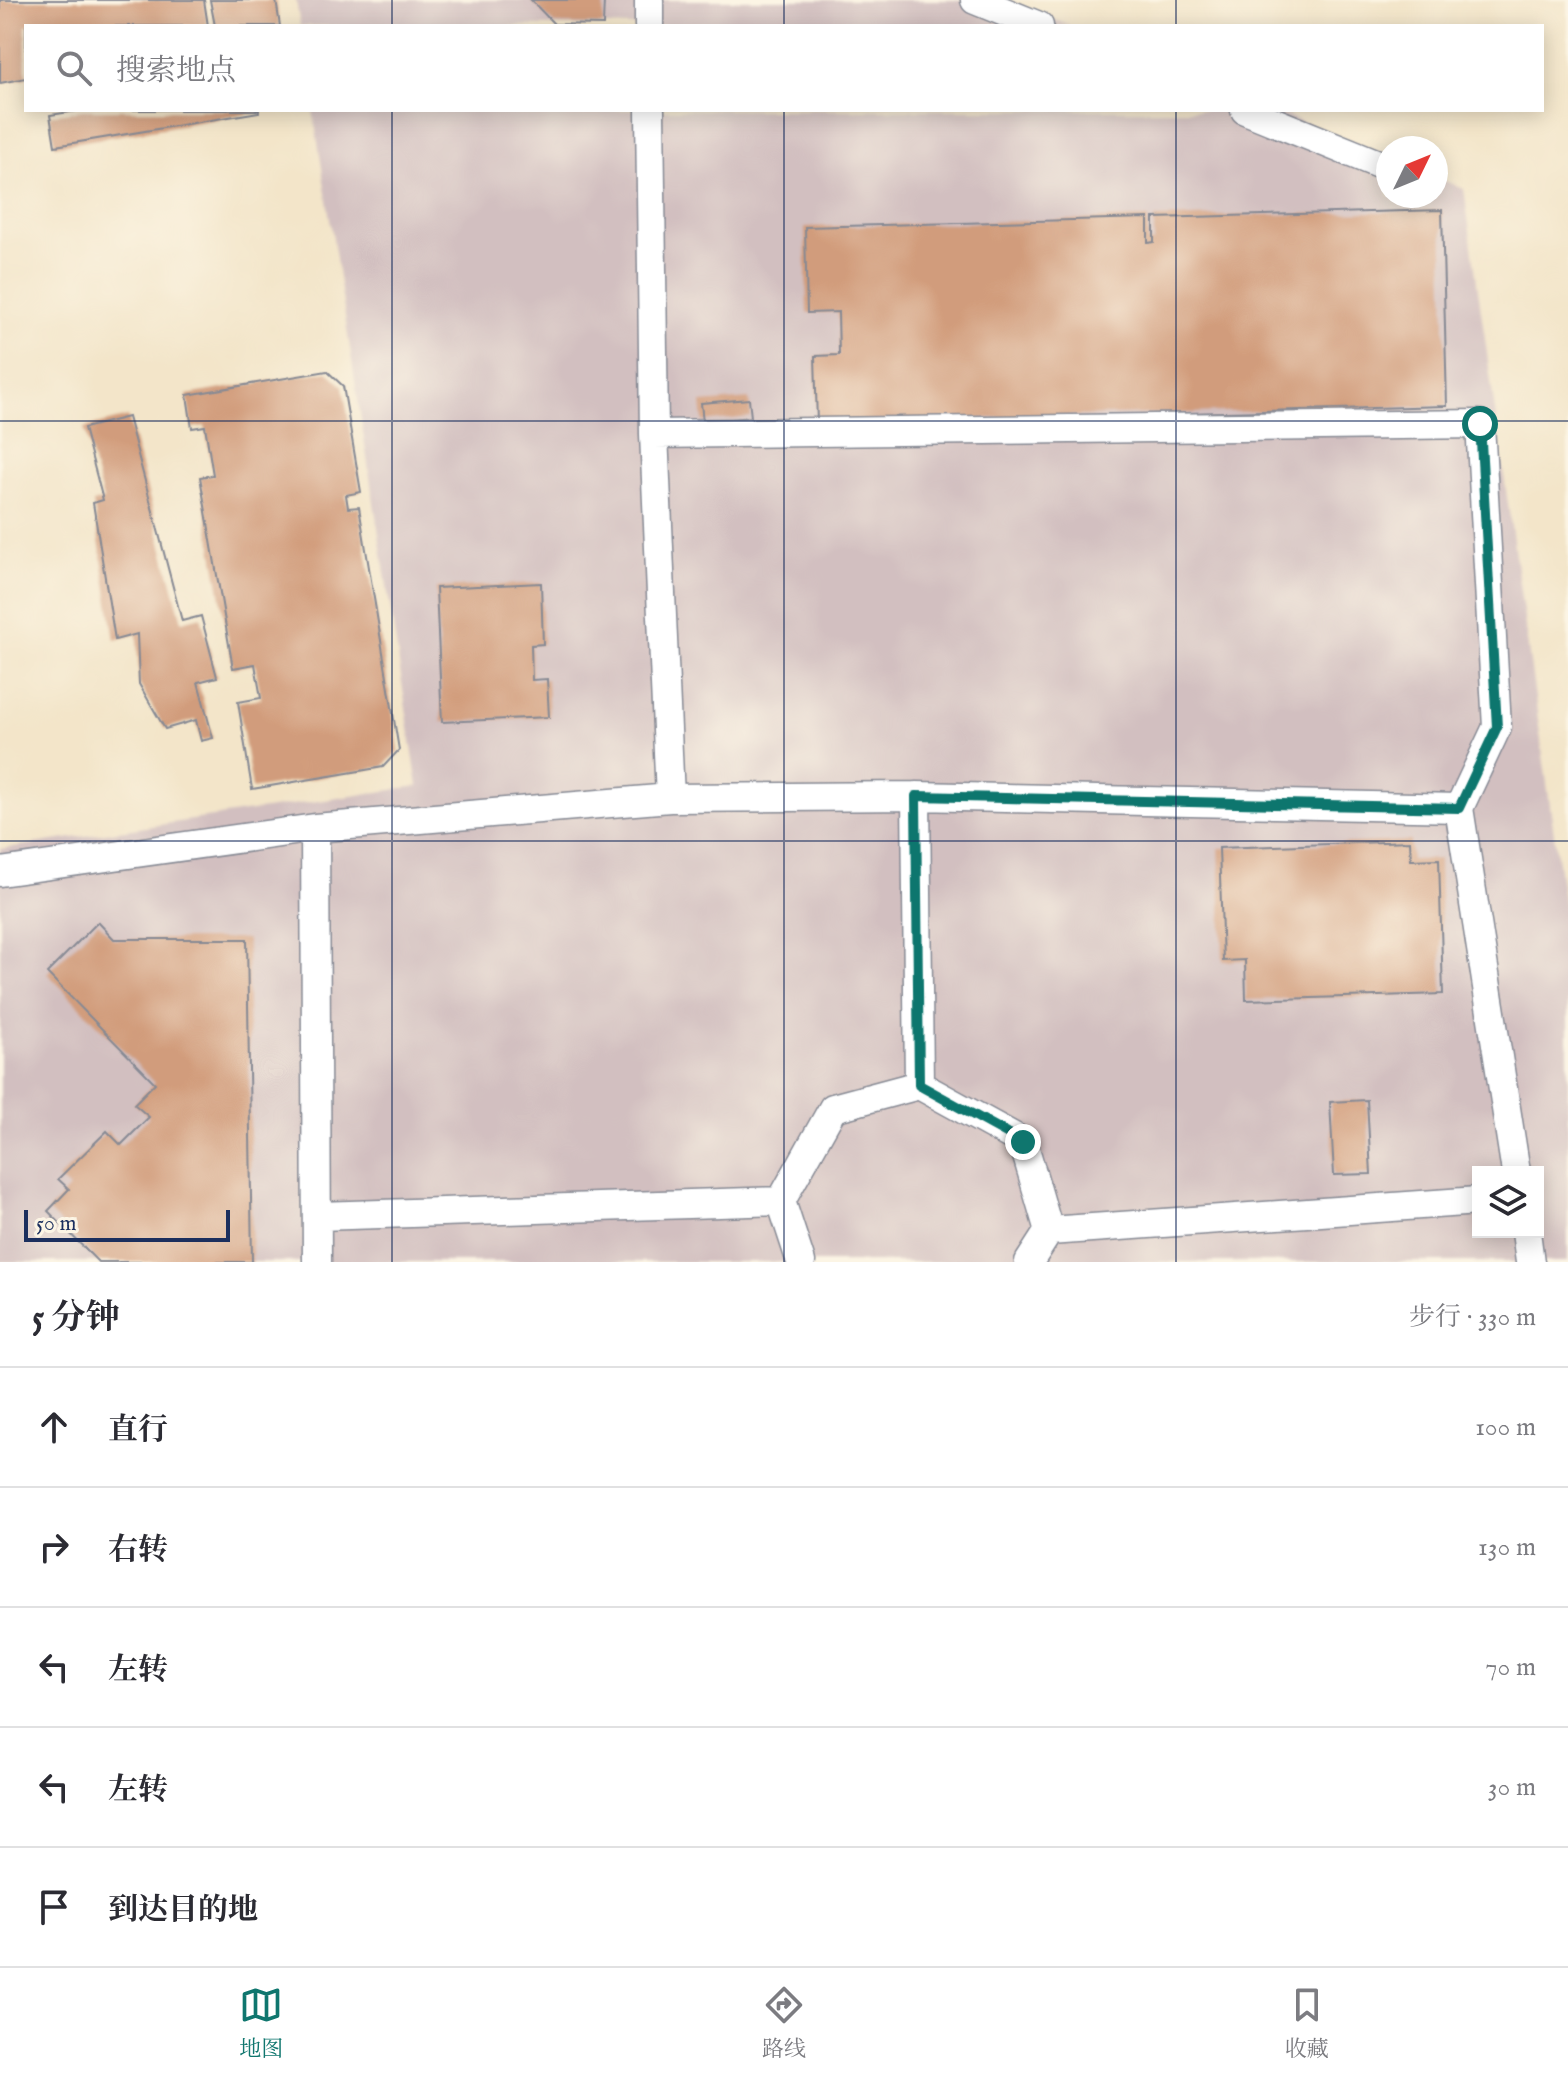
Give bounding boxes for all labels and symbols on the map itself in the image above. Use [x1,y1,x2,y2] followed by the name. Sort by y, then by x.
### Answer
[1376,136,1448,208] north arrow
[1462,406,1498,442] route start
[1005,1124,1041,1160] route end
[24,1206,230,1242] scale bar

